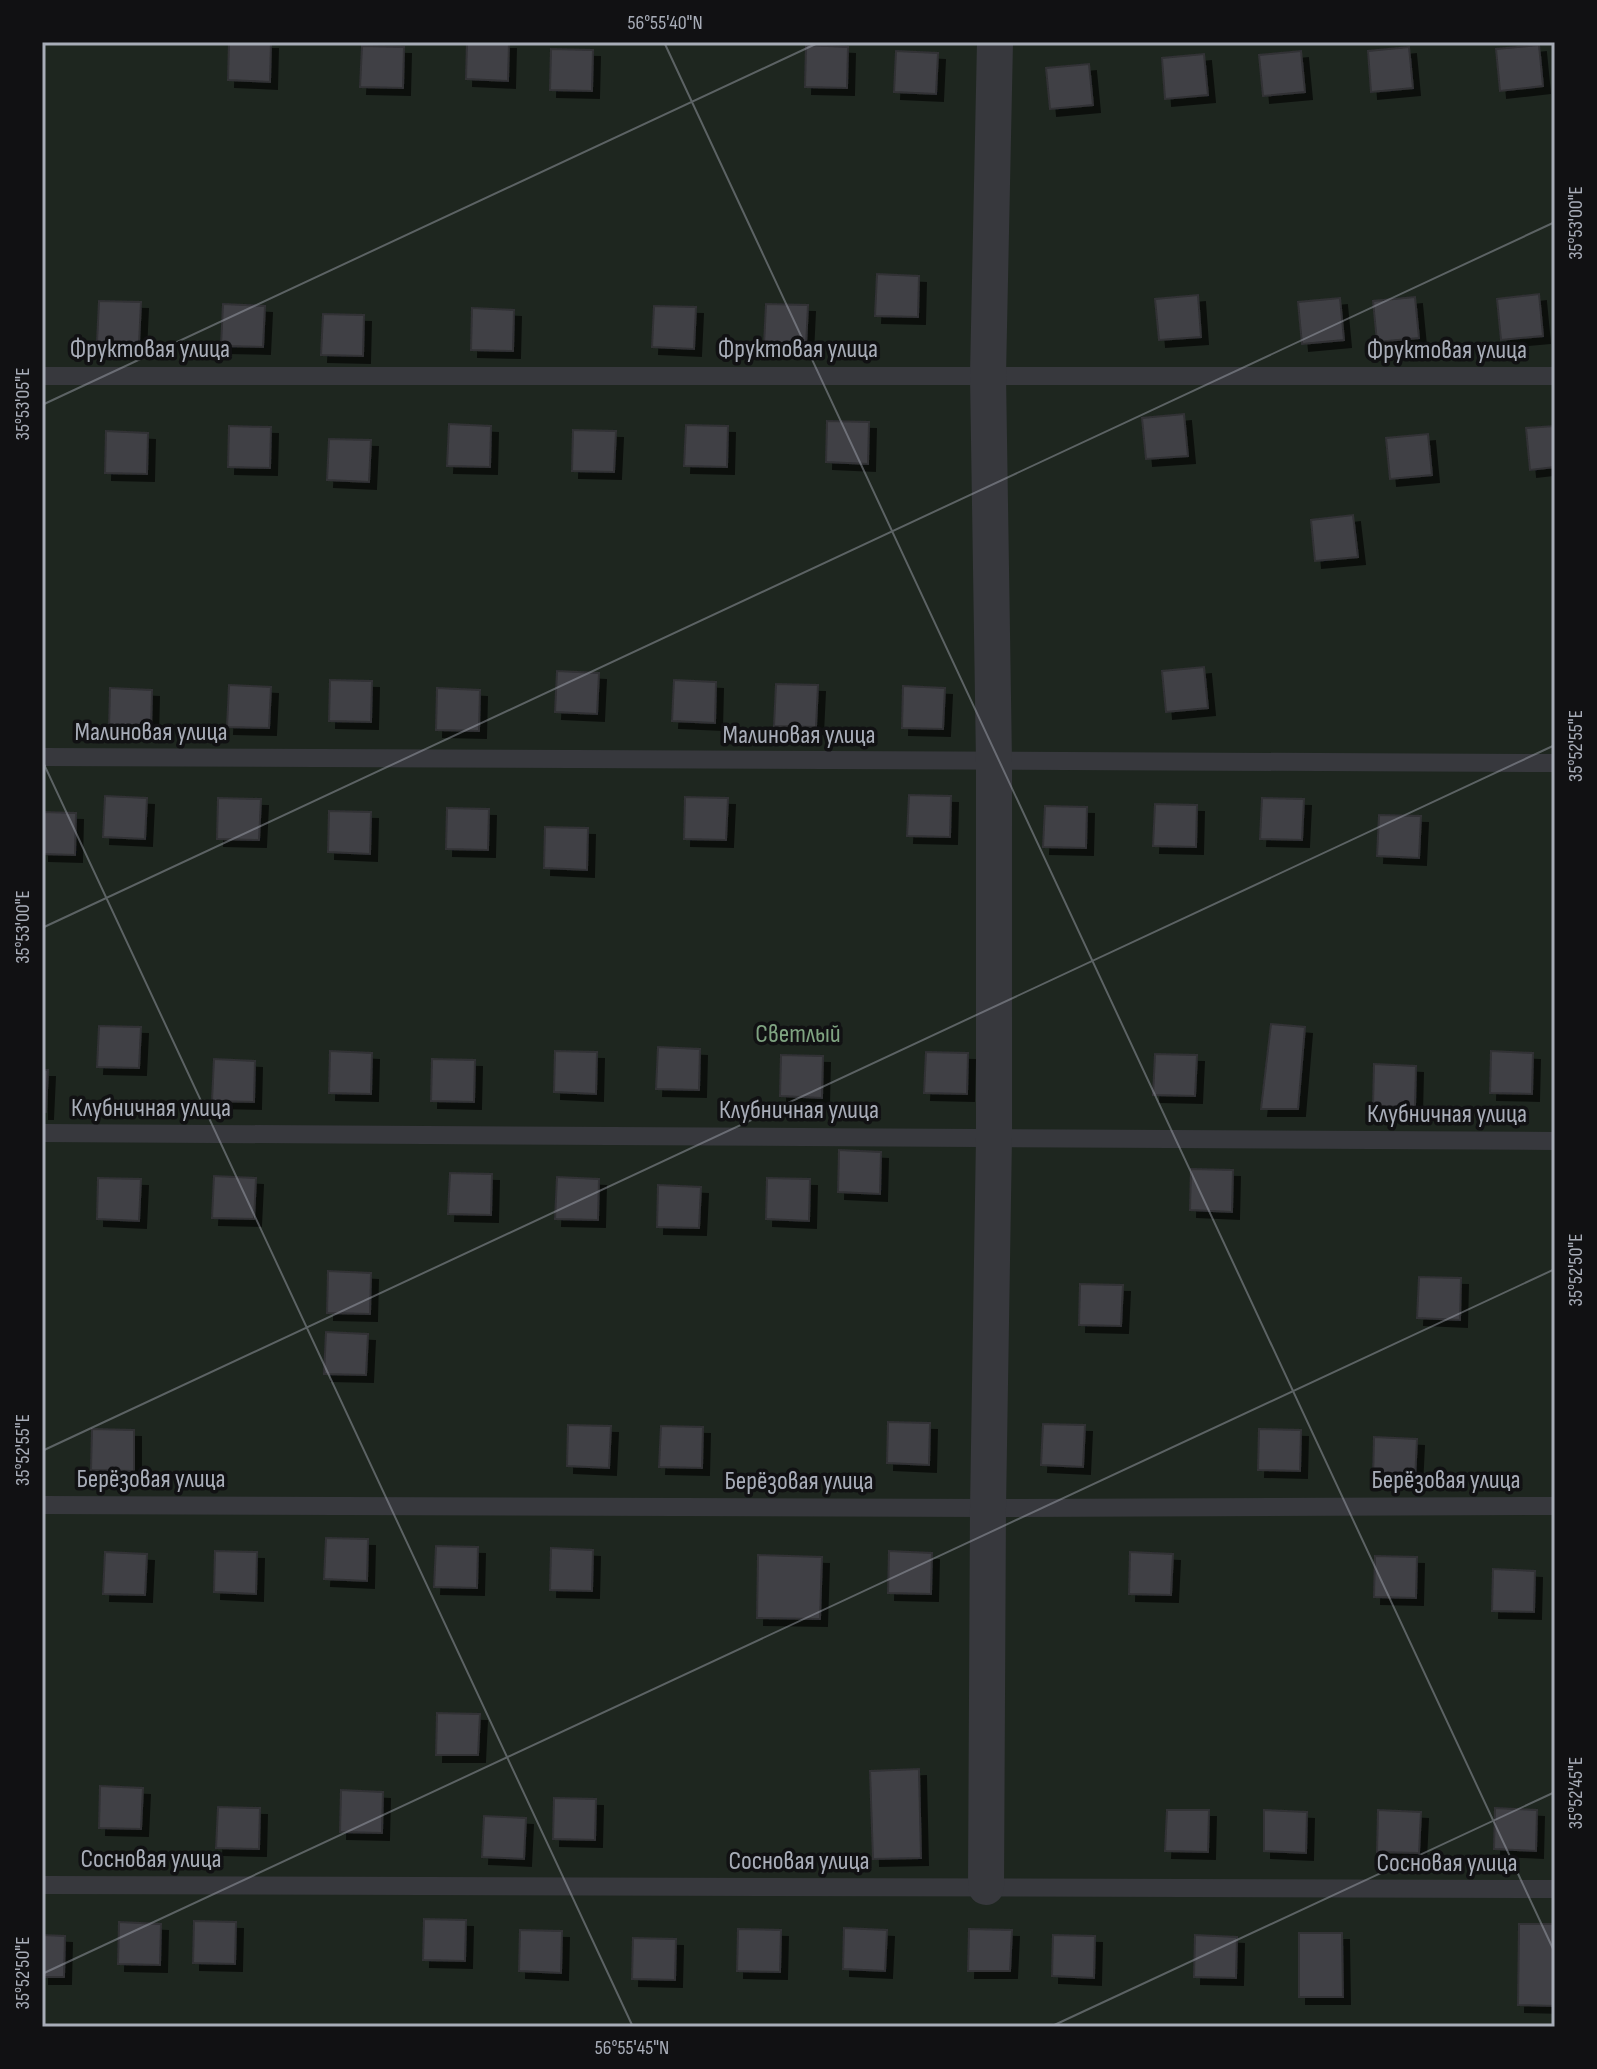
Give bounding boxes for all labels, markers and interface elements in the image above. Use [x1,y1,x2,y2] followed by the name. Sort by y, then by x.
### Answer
[627,11,703,35] text: 56°55'40"N
[1564,186,1588,260] text: 35°53'00"E
[70,334,230,365] street label: Фруктовая улица
[718,334,878,365] street label: Фруктовая улица
[1367,335,1527,366] street label: Фруктовая улица
[11,368,35,440] text: 35°53'05"E
[1564,710,1588,782] text: 35°52'55"E
[75,717,227,748] street label: Малиновая улица
[723,720,875,751] street label: Малиновая улица
[11,890,35,964] text: 35°53'00"E
[755,1019,841,1050] park label: Светлый
[71,1093,231,1124] street label: Клубничная улица
[719,1095,879,1126] street label: Клубничная улица
[1367,1099,1527,1130] street label: Клубничная улица
[1564,1234,1588,1306] text: 35°52'50"E
[11,1414,35,1486] text: 35°52'55"E
[76,1464,226,1495] street label: Берёзовая улица
[1371,1465,1521,1496] street label: Берёзовая улица
[724,1466,874,1497] street label: Берёзовая улица
[1564,1757,1588,1829] text: 35°52'45"E
[81,1844,221,1875] street label: Сосновая улица
[729,1846,869,1877] street label: Сосновая улица
[1377,1848,1517,1879] street label: Сосновая улица
[11,1937,35,2009] text: 35°52'50"E
[595,2036,669,2060] text: 56°55'45"N

